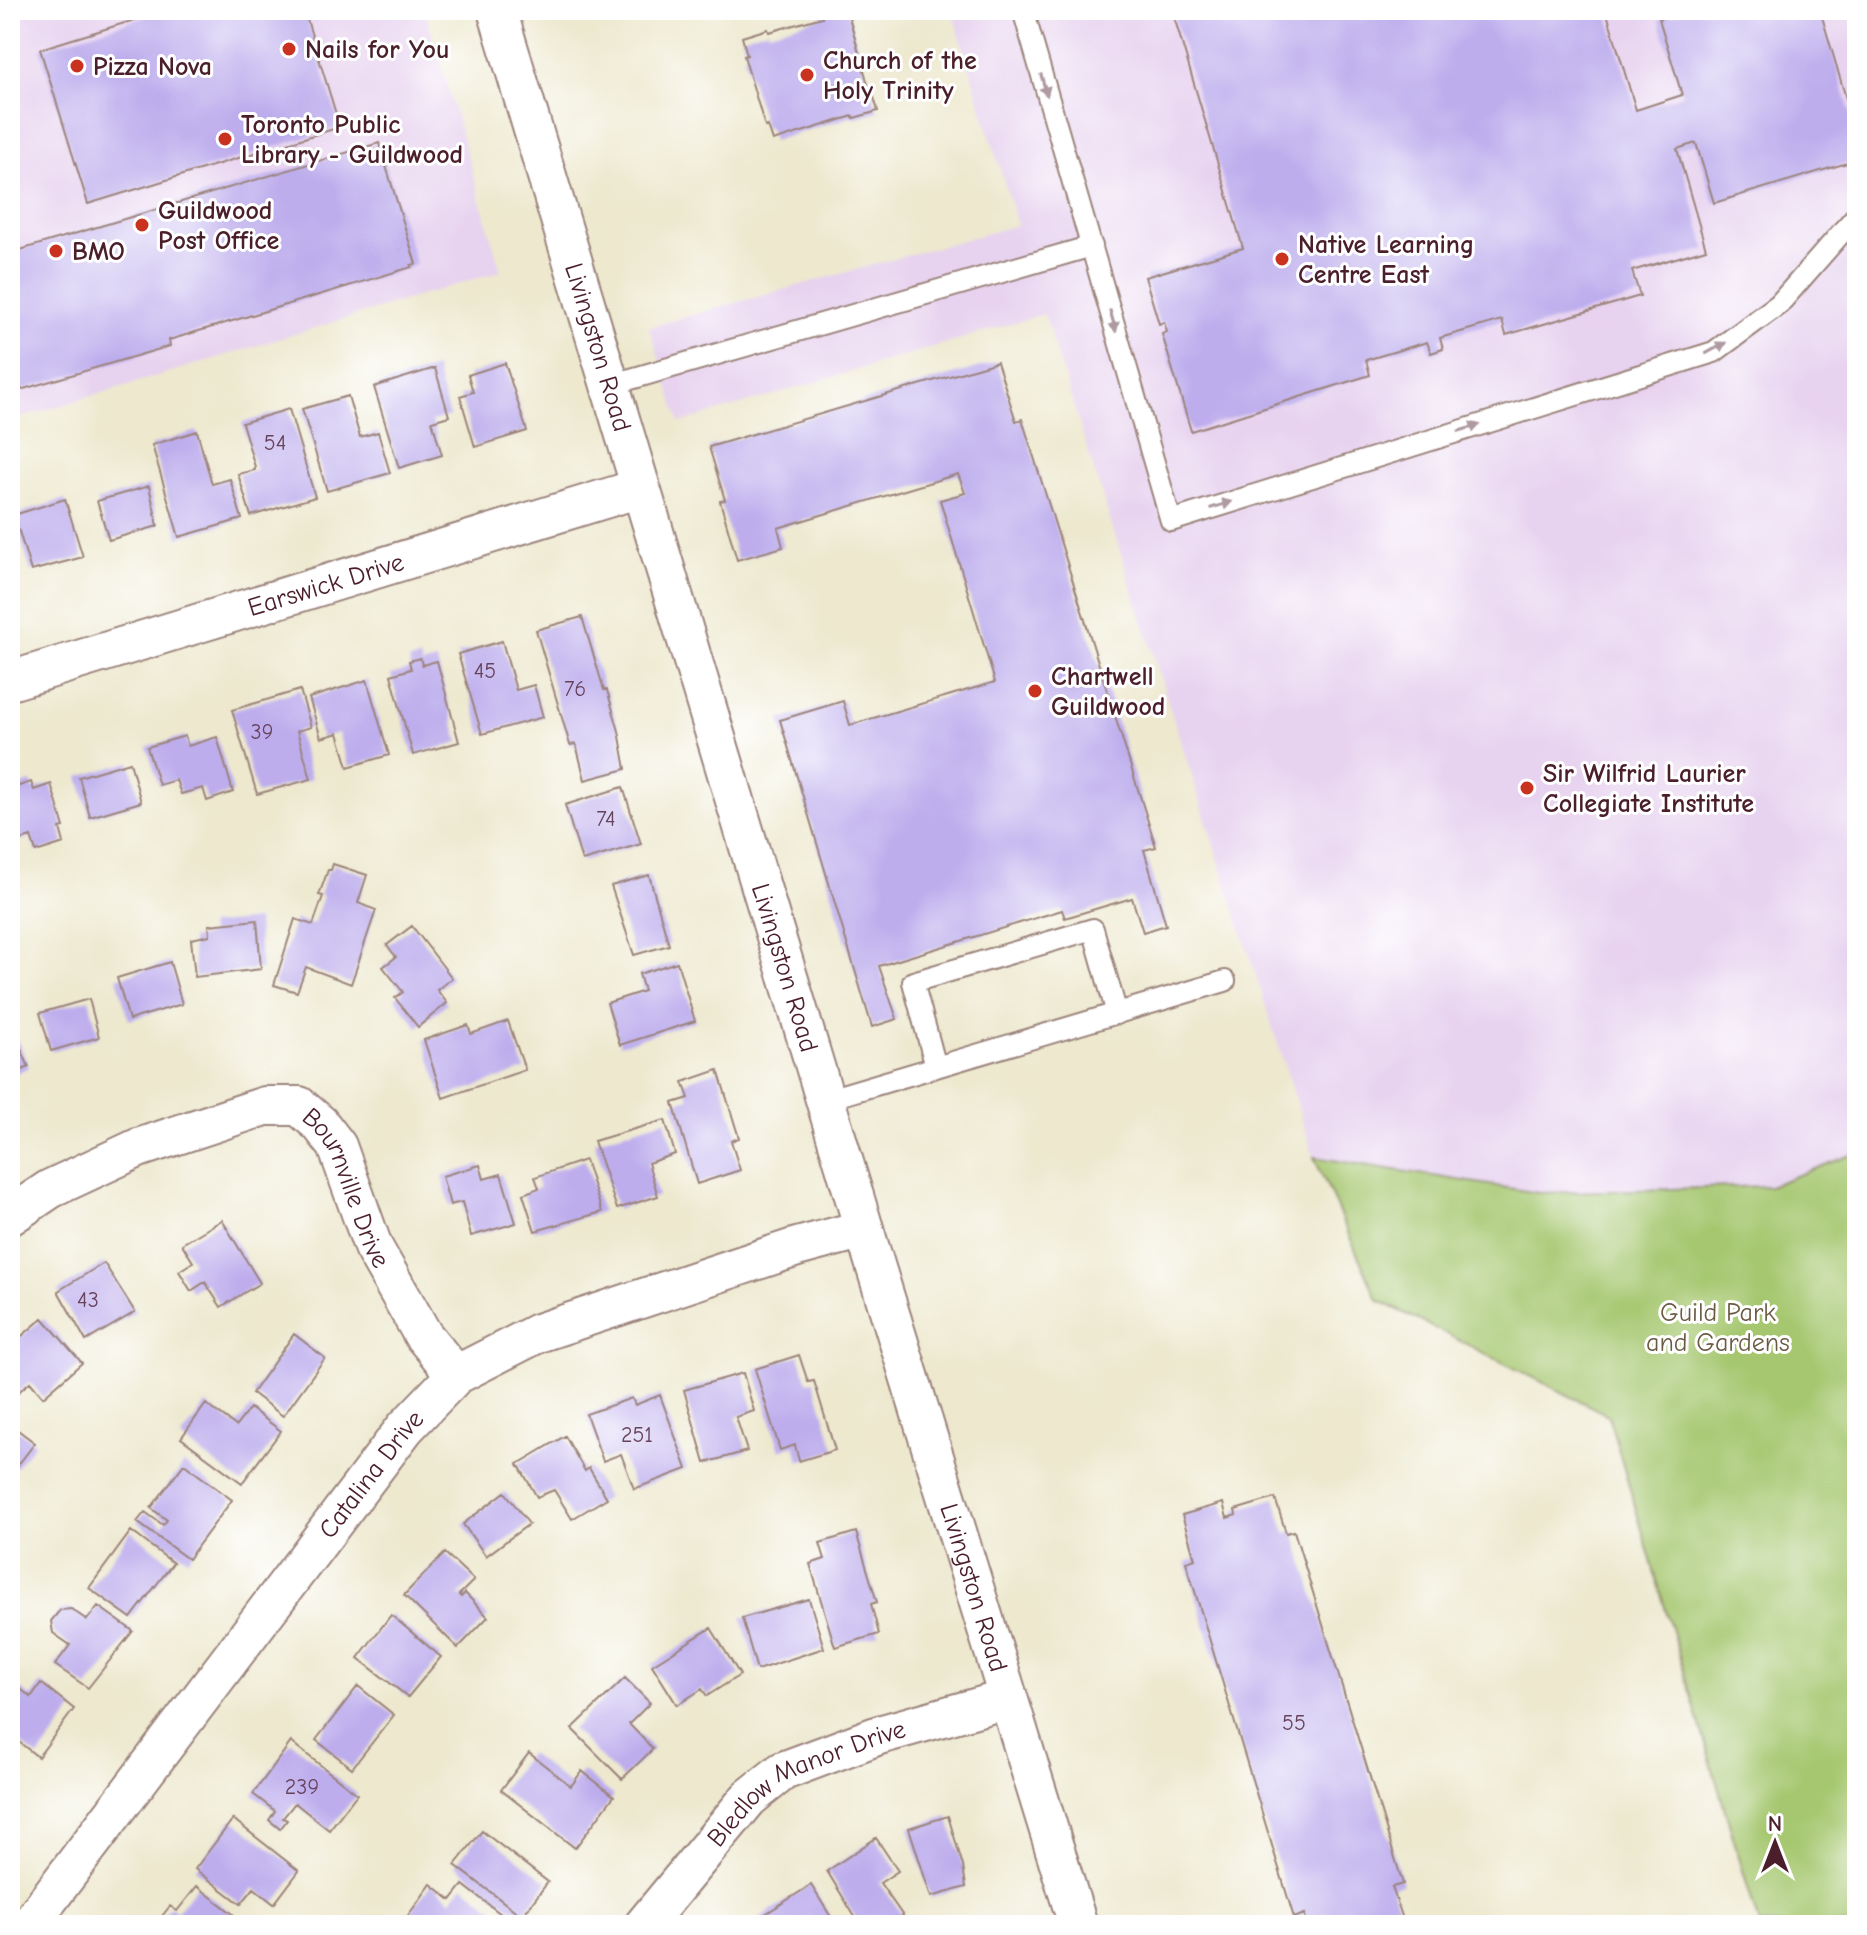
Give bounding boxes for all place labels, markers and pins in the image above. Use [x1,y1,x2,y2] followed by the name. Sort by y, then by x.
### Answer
[305,35,449,65] place label: Nails for You
[280,40,298,58] marker: Nails for You
[823,46,977,106] place label: Church of the Holy Trinity
[93,52,212,82] place label: Pizza Nova
[68,57,86,75] marker: Pizza Nova
[798,66,816,84] marker: Church of the Holy Trinity
[241,110,463,170] place label: Toronto Public Library - Guildwood
[216,130,234,148] marker: Toronto Public Library - Guildwood
[158,196,279,256] place label: Guildwood Post Office
[133,216,151,234] marker: Guildwood Post Office
[1298,230,1474,290] place label: Native Learning Centre East
[72,237,125,267] place label: BMO
[47,242,65,260] marker: BMO
[1273,250,1291,268] marker: Native Learning Centre East
[1051,662,1165,722] place label: Chartwell Guildwood
[1026,682,1044,700] marker: Chartwell Guildwood
[1543,759,1754,819] place label: Sir Wilfrid Laurier Collegiate Institute
[1518,779,1536,797] marker: Sir Wilfrid Laurier Collegiate Institute

